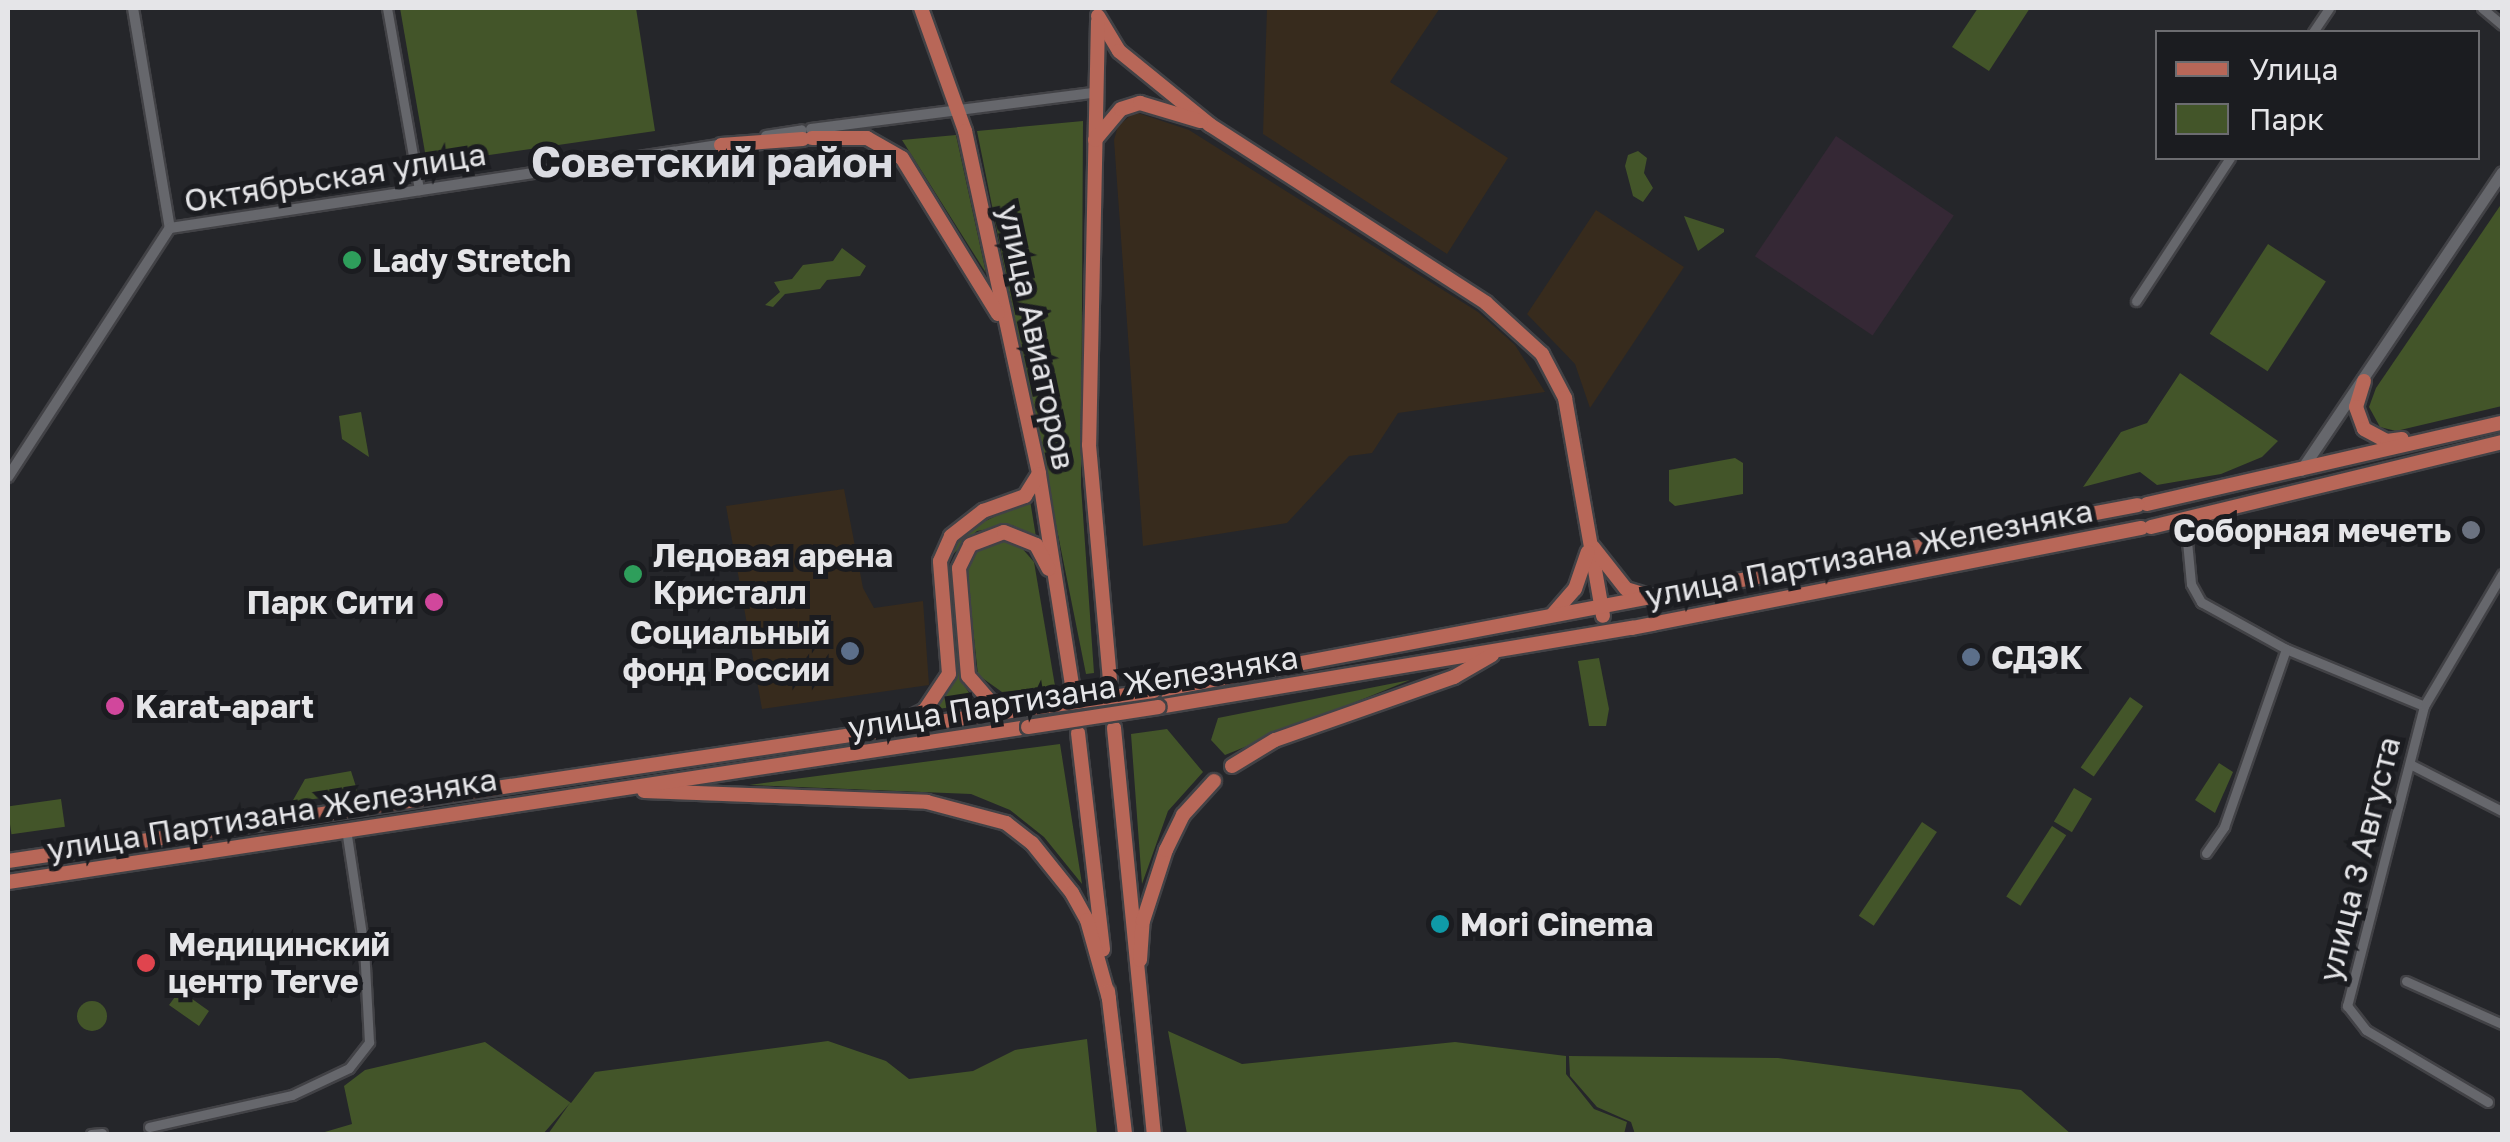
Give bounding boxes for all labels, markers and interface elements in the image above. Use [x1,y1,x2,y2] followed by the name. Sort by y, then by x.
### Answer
[2155,30,2480,160] legend
[2249,51,2338,87] text: Улица
[2249,101,2324,137] text: Парк
[181,134,489,220] street label: Октябрьская улица
[531,136,893,186] district label: Советский район
[990,201,1084,473] street label: улица Авиаторов
[372,241,571,279] place label: Lady Stretch
[341,249,363,271] marker: Lady Stretch
[1642,491,2096,615] street label: улица Партизана Железняка
[2173,511,2451,549] place label: Соборная мечеть
[2460,519,2482,541] marker: Соборная мечеть
[653,537,893,612] place label: Ледовая арена Кристалл
[622,563,644,585] marker: Ледовая арена Кристалл
[247,583,414,621] place label: Парк Сити
[423,591,445,613] marker: Парк Сити
[622,614,830,689] place label: Социальный фонд России
[845,637,1301,747] street label: улица Партизана Железняка
[1991,638,2083,676] place label: СДЭК
[839,640,861,662] marker: Социальный фонд России
[1960,646,1982,668] marker: СДЭК
[135,687,314,725] place label: Karat-apart
[104,695,126,717] marker: Karat-apart
[2310,732,2408,986] street label: улица 3 Августа
[44,759,500,869] street label: улица Партизана Железняка
[1460,905,1653,943] place label: Mori Cinema
[1429,913,1451,935] marker: Mori Cinema
[168,926,390,1001] place label: Медицинский центр Terve
[133,950,159,976] marker: Медицинский центр Terve

